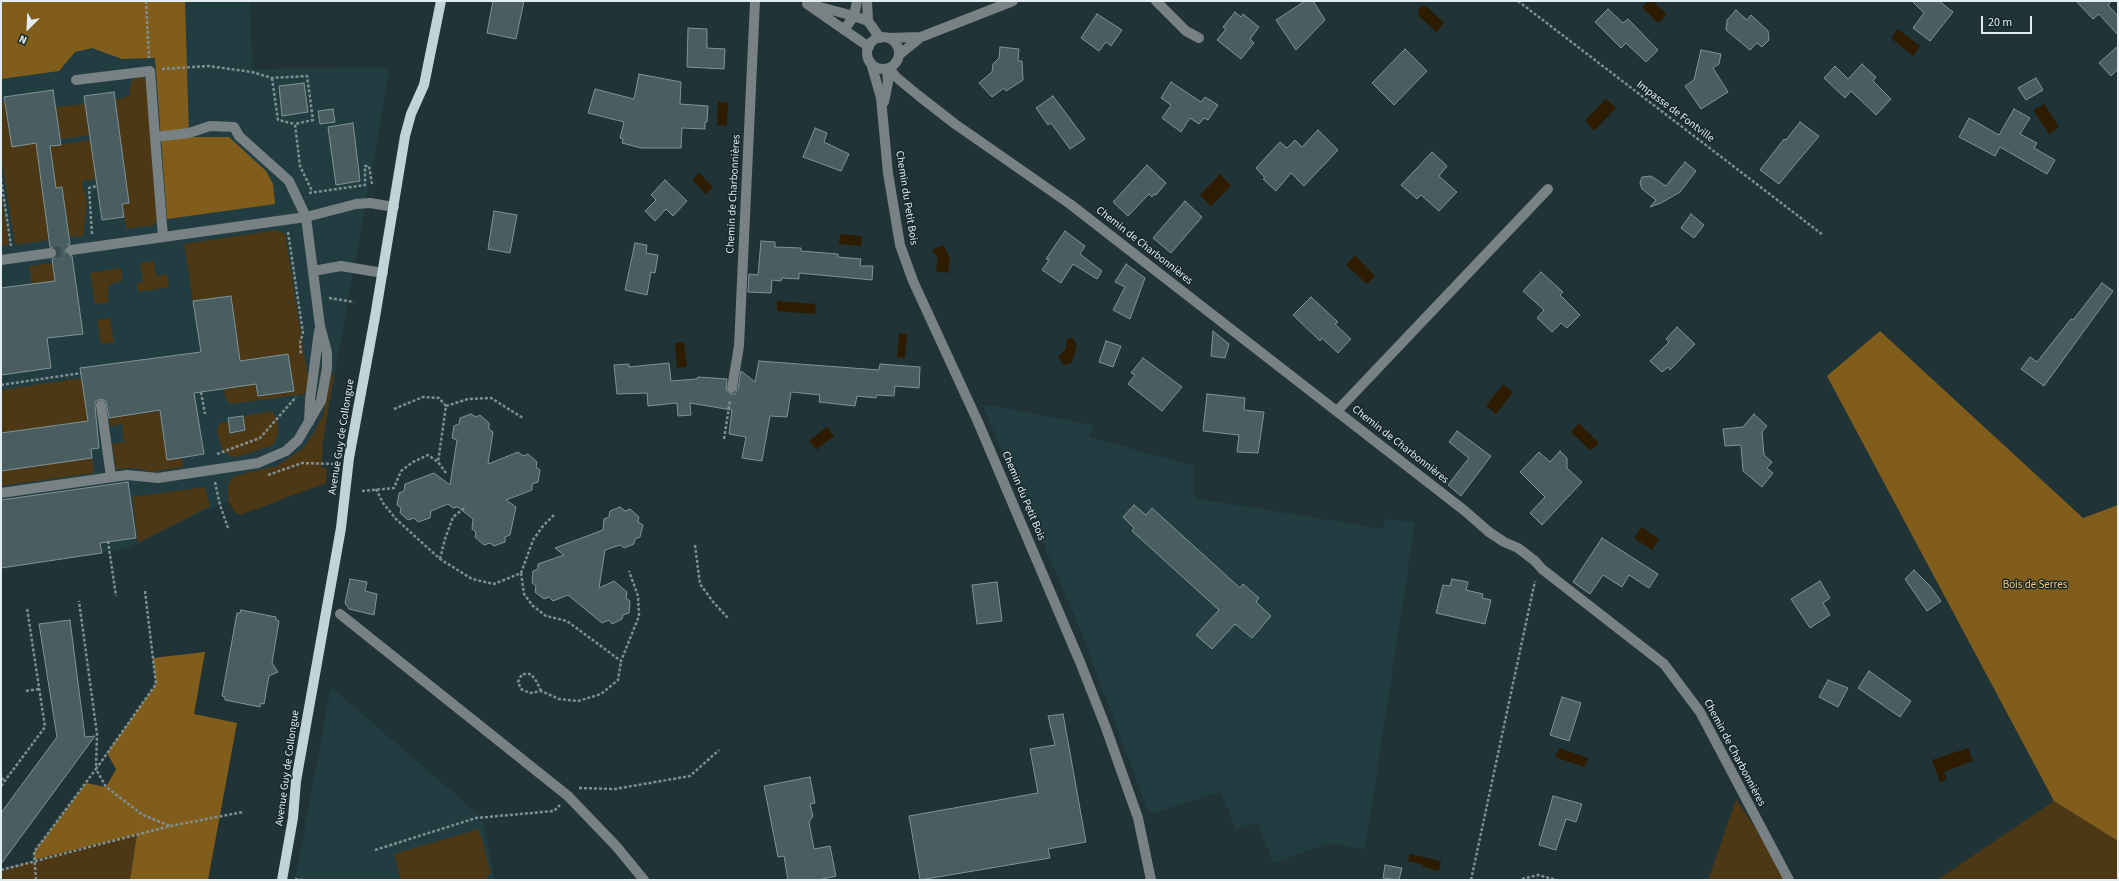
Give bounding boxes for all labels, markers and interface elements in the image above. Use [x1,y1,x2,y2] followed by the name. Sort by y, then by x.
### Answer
[8,8,48,48] north arrow
[1983,8,2034,34] scale bar
[1988,14,2012,31] text: 20 m
[17,31,29,48] text: N
[1633,78,1717,146] street label: Impasse de Fontville
[724,134,744,254] street label: Chemin de Charbonnières
[892,150,920,246] street label: Chemin du Petit Bois
[1093,204,1195,288] street label: Chemin de Charbonnières
[326,378,358,496] street label: Avenue Guy de Collongue
[1349,403,1451,487] street label: Chemin de Charbonnières
[998,449,1048,543] street label: Chemin du Petit Bois
[2003,579,2067,593] park label: Bois de Serres
[1700,697,1768,809] street label: Chemin de Charbonnières
[273,709,303,827] street label: Avenue Guy de Collongue

